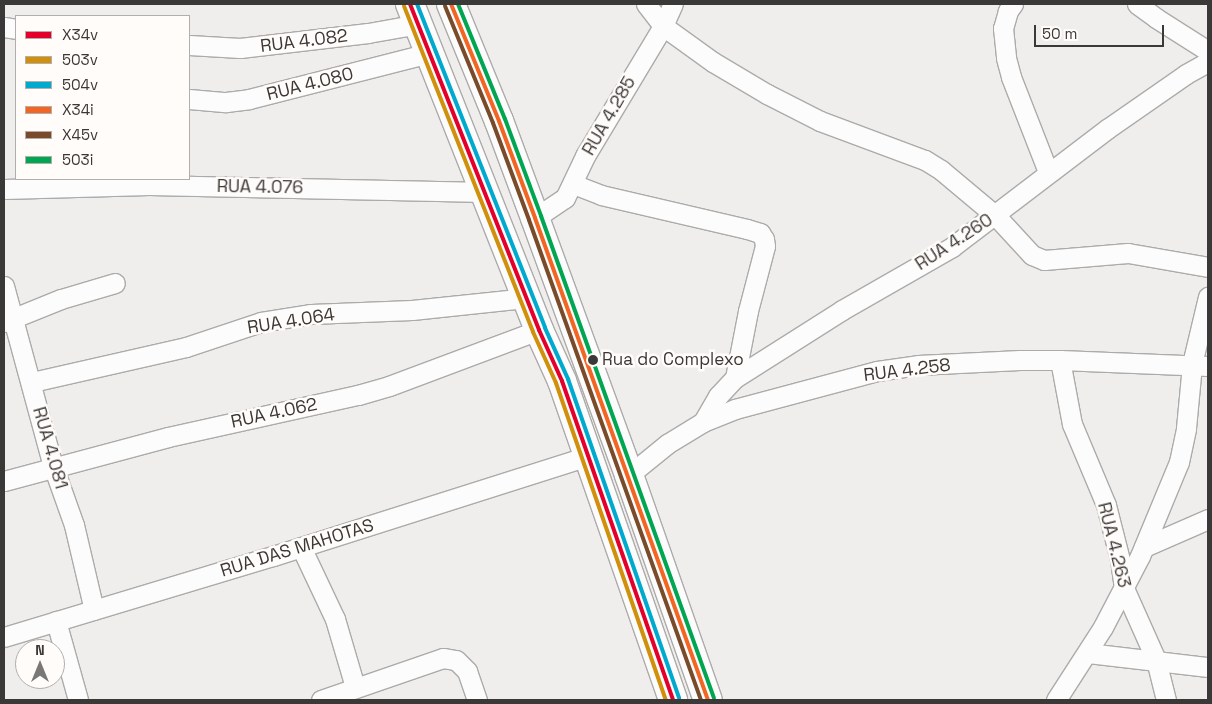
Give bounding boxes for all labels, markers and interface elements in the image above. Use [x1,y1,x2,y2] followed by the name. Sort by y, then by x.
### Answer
[15,15,190,180] legend
[1037,15,1167,47] scale bar
[1042,24,1077,43] text: 50 m
[62,25,98,44] text: X34v
[259,25,349,57] street label: RUA 4.082
[62,50,98,69] text: 503v
[264,63,356,105] street label: RUA 4.080
[578,73,640,159] street label: RUA 4.285
[62,75,98,94] text: 504v
[62,100,94,119] text: X34i
[62,125,98,144] text: X45v
[62,150,93,169] text: 503i
[216,175,304,199] street label: RUA 4.076
[911,209,997,275] street label: RUA 4.260
[246,303,336,339] street label: RUA 4.064
[602,350,744,370] place label: Rua do Complexo
[862,354,952,386] street label: RUA 4.258
[588,355,598,365] marker: Rua do Complexo
[229,393,319,433] street label: RUA 4.062
[28,404,72,492] street label: RUA 4.081
[1093,500,1135,590] street label: RUA 4.263
[218,514,376,582] street label: RUA DAS MAHOTAS
[15,639,65,689] north arrow
[35,641,45,659] text: N

